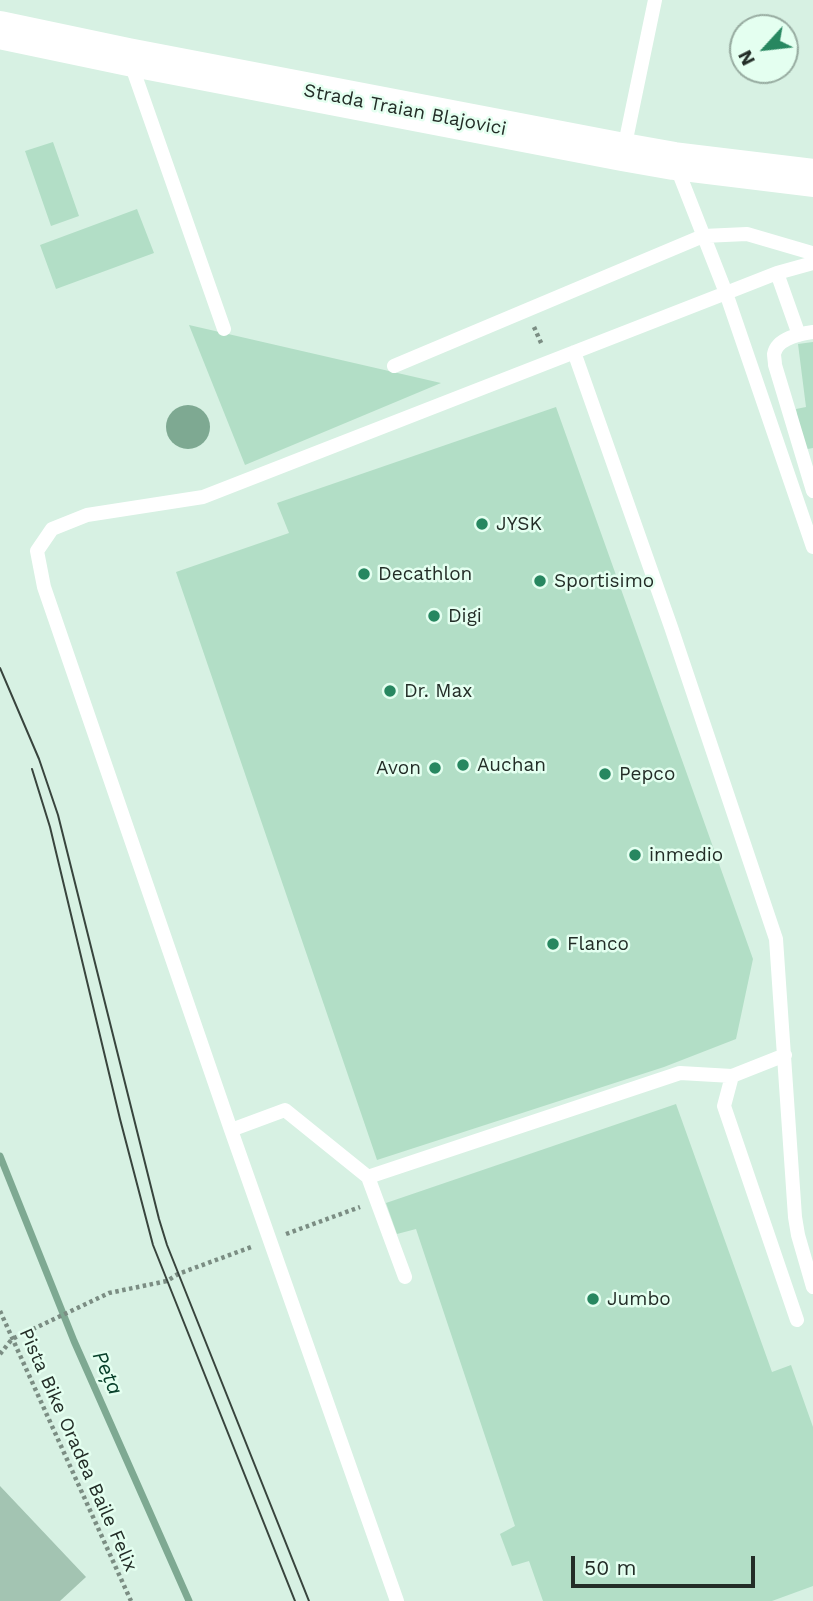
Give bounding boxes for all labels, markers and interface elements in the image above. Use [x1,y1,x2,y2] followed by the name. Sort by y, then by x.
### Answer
[729,14,799,84] north arrow
[733,46,760,69] text: N
[302,79,508,141] street label: Strada Traian Blajovici
[496,513,542,535] place label: JYSK
[474,516,490,532] marker: JYSK
[378,563,472,585] place label: Decathlon
[356,566,372,582] marker: Decathlon
[554,570,654,592] place label: Sportisimo
[532,573,548,589] marker: Sportisimo
[448,605,482,627] place label: Digi
[426,608,442,624] marker: Digi
[404,680,472,702] place label: Dr. Max
[382,683,398,699] marker: Dr. Max
[477,754,546,776] place label: Auchan
[376,757,421,779] place label: Avon
[455,757,471,773] marker: Auchan
[427,760,443,776] marker: Avon
[619,763,675,785] place label: Pepco
[597,766,613,782] marker: Pepco
[649,844,723,866] place label: inmedio
[627,847,643,863] marker: inmedio
[567,933,629,955] place label: Flanco
[545,936,561,952] marker: Flanco
[607,1288,671,1310] place label: Jumbo
[585,1291,601,1307] marker: Jumbo
[14,1325,142,1575] street label: Pista Bike Oradea Baile Felix
[86,1347,128,1399] water label: Peța
[575,1542,759,1586] scale bar
[584,1555,636,1580] text: 50 m

